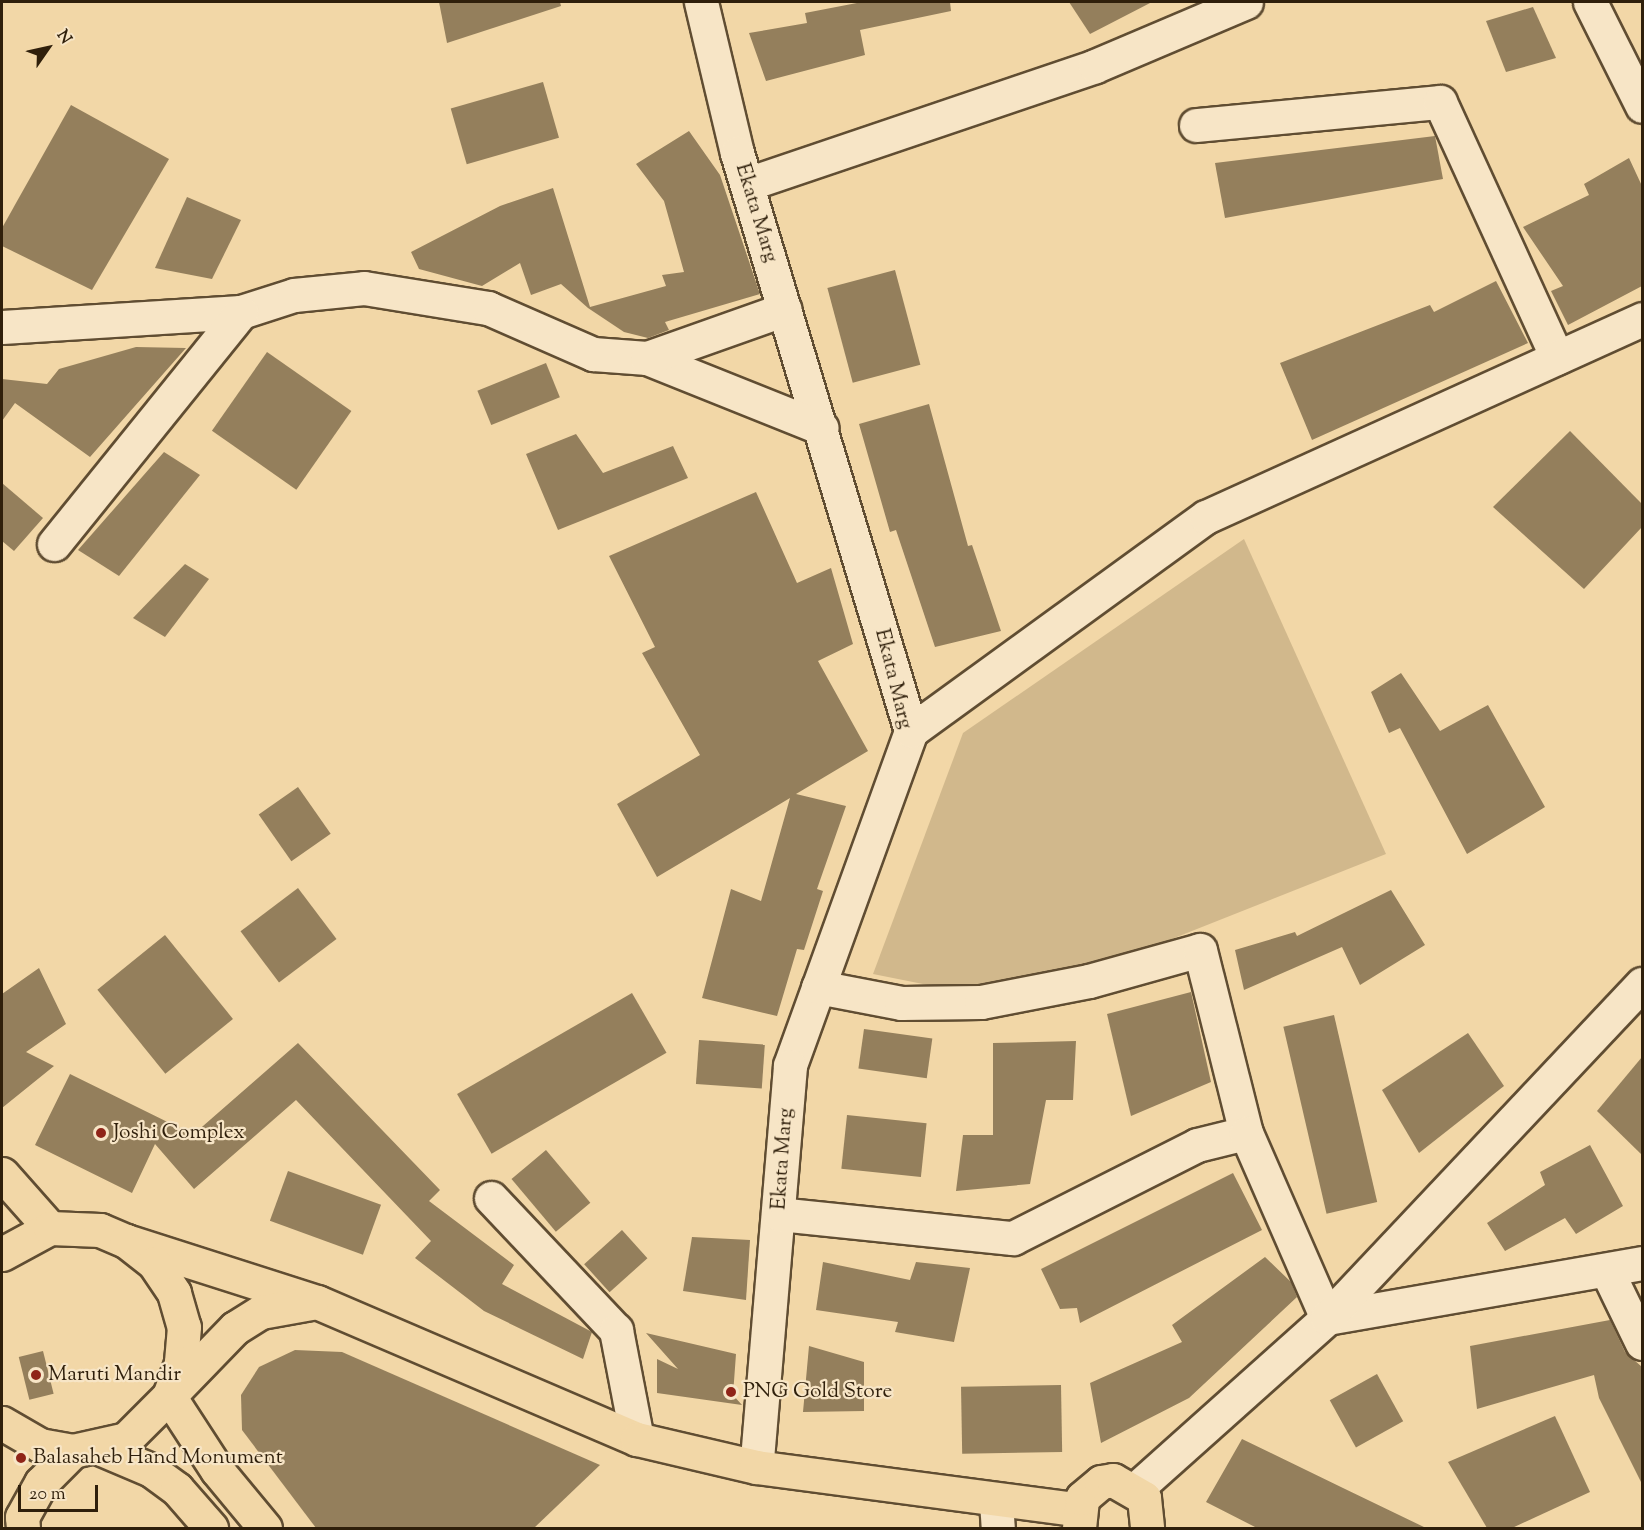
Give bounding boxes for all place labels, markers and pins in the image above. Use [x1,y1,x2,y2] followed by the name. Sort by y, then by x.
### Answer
[113,1120,245,1146] place label: Joshi Complex
[94,1126,108,1140] marker: Joshi Complex
[48,1362,181,1388] place label: Maruti Mandir
[29,1368,43,1382] marker: Maruti Mandir
[743,1379,892,1405] place label: PNG Gold Store
[724,1385,738,1399] marker: PNG Gold Store
[33,1445,283,1471] place label: Balasaheb Hand Monument
[14,1451,28,1465] marker: Balasaheb Hand Monument

